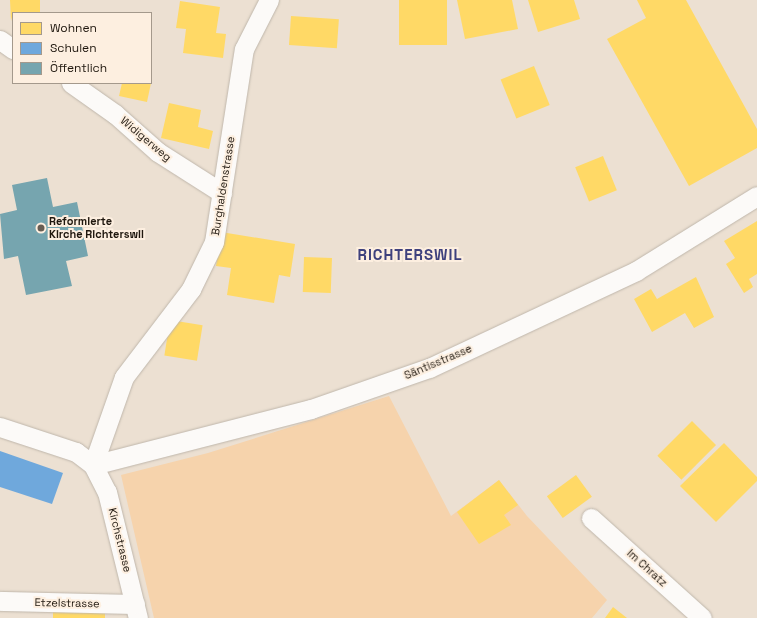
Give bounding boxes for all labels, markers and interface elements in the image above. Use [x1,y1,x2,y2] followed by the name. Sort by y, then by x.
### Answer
[12,12,152,84] legend
[50,20,97,36] text: Wohnen
[50,40,97,56] text: Schulen
[50,60,107,76] text: Öffentlich
[118,114,174,164] street label: Widigerweg
[209,135,237,237] street label: Burghaldenstrasse
[49,215,144,241] place label: Reformierte Kirche Richterswil
[36,223,46,233] marker: Reformierte Kirche Richterswil
[357,246,463,264] district label: RICHTERSWIL
[402,342,474,382] street label: Säntisstrasse
[106,507,134,573] street label: Kirchstrasse
[624,547,670,589] street label: Im Chratz
[34,596,100,610] street label: Etzelstrasse

